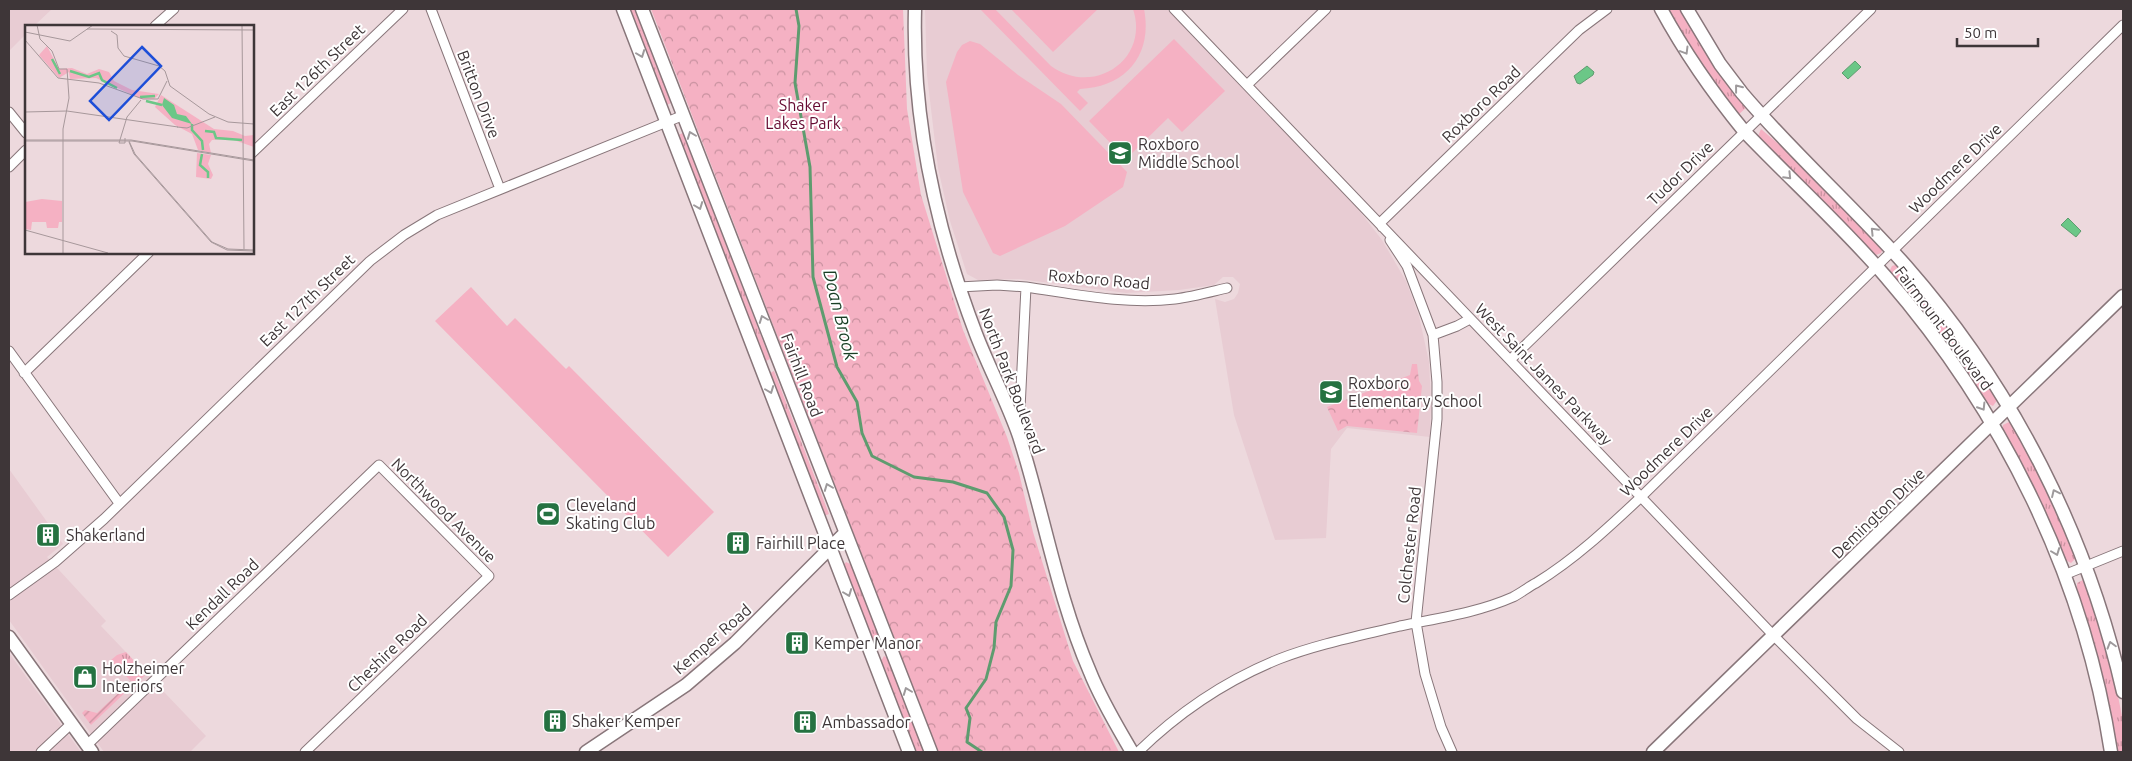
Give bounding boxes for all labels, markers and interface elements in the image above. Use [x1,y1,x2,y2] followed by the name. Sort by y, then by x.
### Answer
[1957,15,2038,47] scale bar
[266,20,369,120] street label: East 126th Street
[1964,24,1997,41] text: 50 m
[25,25,254,254] inset map
[1678,46,1688,55] one-way arrow
[454,48,504,140] street label: Britton Drive
[635,49,645,58] one-way arrow
[1438,62,1524,146] street label: Roxboro Road
[1735,84,1744,94] one-way arrow
[765,96,841,132] park label: Shaker Lakes Park
[1905,119,2005,217] street label: Woodmere Drive
[687,131,697,140] one-way arrow
[1138,135,1239,171] place label: Roxboro Middle School
[1644,137,1716,209] street label: Tudor Drive
[1107,140,1133,166] school or university icon: Roxboro Middle School
[1782,171,1791,180] one-way arrow
[694,201,704,209] one-way arrow
[1870,228,1879,237] one-way arrow
[256,250,359,350] street label: East 127th Street
[1892,262,1996,394] street label: Fairmount Boulevard
[1047,266,1151,292] street label: Roxboro Road
[820,267,862,363] water label: Doan Brook
[1472,300,1616,449] street label: West Saint James Parkway
[976,306,1048,456] street label: North Park Boulevard
[759,315,769,324] one-way arrow
[778,331,826,419] street label: Fairhill Road
[1348,374,1482,410] place label: Roxboro Elementary School
[1318,379,1344,405] school or university icon: Roxboro Elementary School
[764,385,774,394] one-way arrow
[1616,402,1716,500] street label: Woodmere Drive
[1976,402,1986,411] one-way arrow
[388,454,500,566] street label: Northwood Avenue
[1828,464,1928,562] street label: Demington Drive
[824,483,834,492] one-way arrow
[1394,486,1424,604] street label: Colchester Road
[2051,489,2061,498] one-way arrow
[566,496,655,532] place label: Cleveland Skating Club
[535,501,561,527] sports icon: Cleveland Skating Club
[35,522,61,548] building icon: Shakerland
[66,526,145,544] place label: Shakerland
[725,530,751,556] building icon: Fairhill Place
[756,534,845,552] place label: Fairhill Place
[2050,547,2060,556] one-way arrow
[182,555,262,633] street label: Kendall Road
[842,588,852,597] one-way arrow
[669,600,755,678] street label: Kemper Road
[344,611,430,695] street label: Cheshire Road
[784,630,810,656] building icon: Kemper Manor
[814,634,921,652] place label: Kemper Manor
[2107,642,2117,650] one-way arrow
[102,659,185,695] place label: Holzheimer Interiors
[72,664,98,690] shop icon: Holzheimer Interiors
[903,687,913,695] one-way arrow
[542,708,568,734] building icon: Shaker Kemper
[792,709,818,735] building icon: Ambassador
[572,712,681,730] place label: Shaker Kemper
[822,713,911,731] place label: Ambassador

